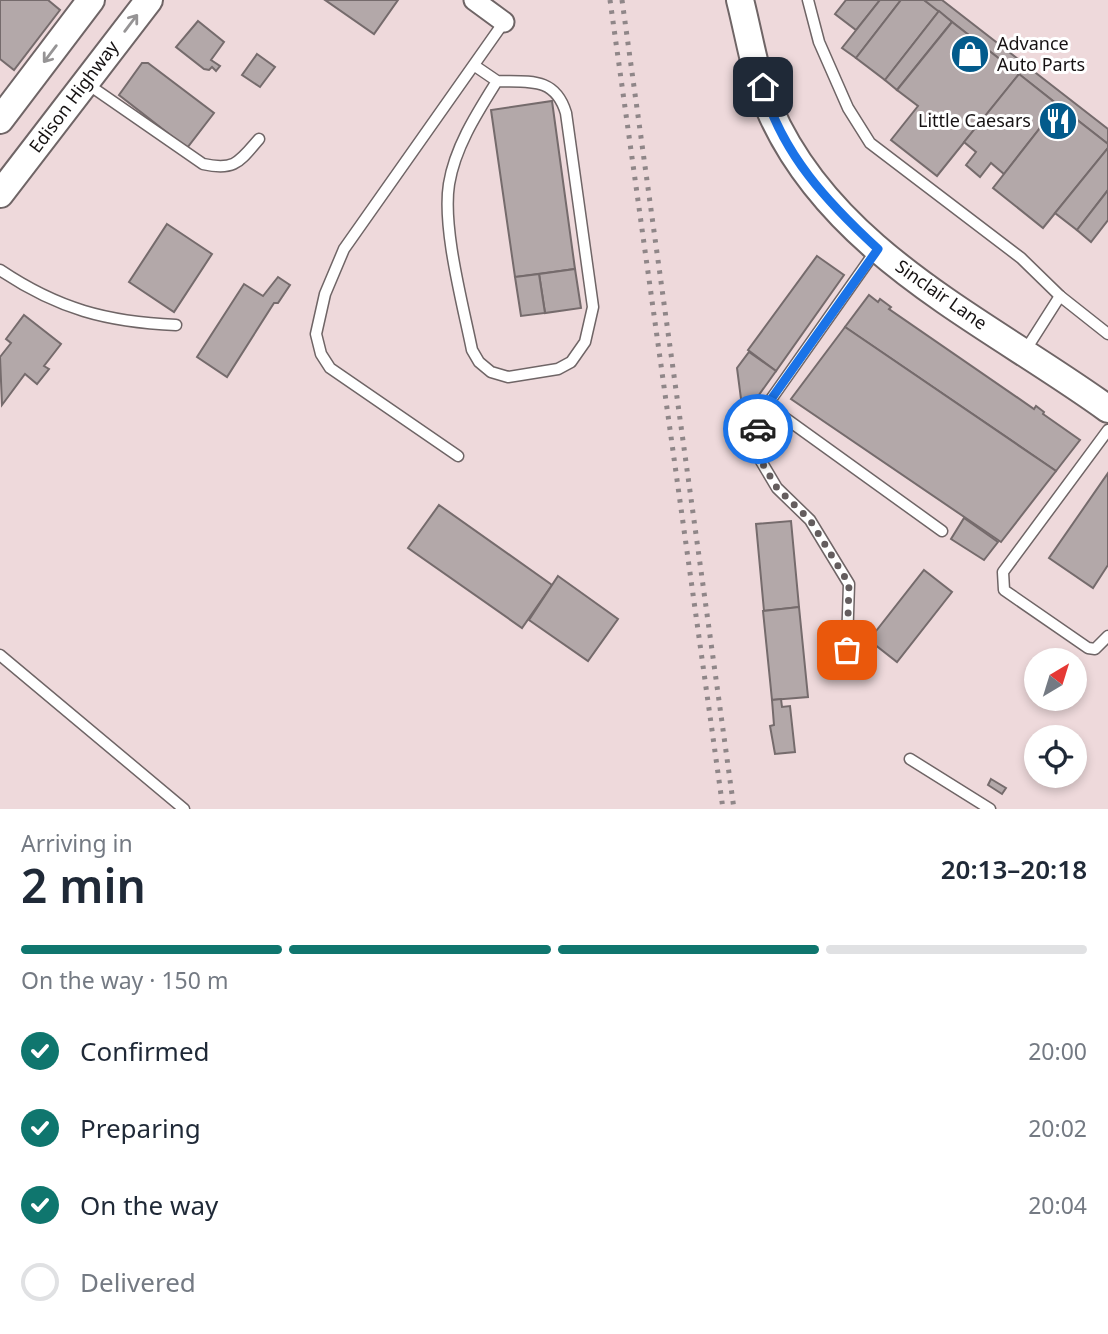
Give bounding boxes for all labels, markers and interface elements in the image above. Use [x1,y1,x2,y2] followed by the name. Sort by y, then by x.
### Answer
[123,15,138,33] one-way arrow
[997,31,1085,76] place label: Advance Auto Parts
[949,33,991,75] shop icon: Advance Auto Parts
[23,35,124,157] street label: Edison Highway
[43,44,57,63] one-way arrow
[733,57,793,117] pin
[744,68,782,106] icon: home
[1037,100,1079,142] restaurant icon: Little Caesars
[918,108,1031,132] place label: Little Caesars
[891,254,992,335] street label: Sinclair Lane
[723,394,793,464] courier
[739,410,777,448] icon: car
[817,620,877,680] pin
[828,631,866,669] icon: bag
[1024,648,1087,710] north arrow
[1024,648,1087,788] map controls
[1024,725,1087,788] button: locate
[21,827,133,859] text: Arriving in
[941,851,1087,887] text: 20:13–20:18
[21,854,146,916] text: 2 min
[21,964,228,996] text: On the way · 150 m
[21,1032,59,1070] icon: check
[80,1033,210,1069] text: Confirmed
[1028,1035,1087,1067] text: 20:00
[21,1109,59,1147] icon: check
[80,1110,201,1146] text: Preparing
[1028,1112,1087,1144] text: 20:02
[21,1186,59,1224] icon: check
[80,1187,218,1223] text: On the way
[1028,1189,1087,1221] text: 20:04
[80,1264,196,1300] text: Delivered

